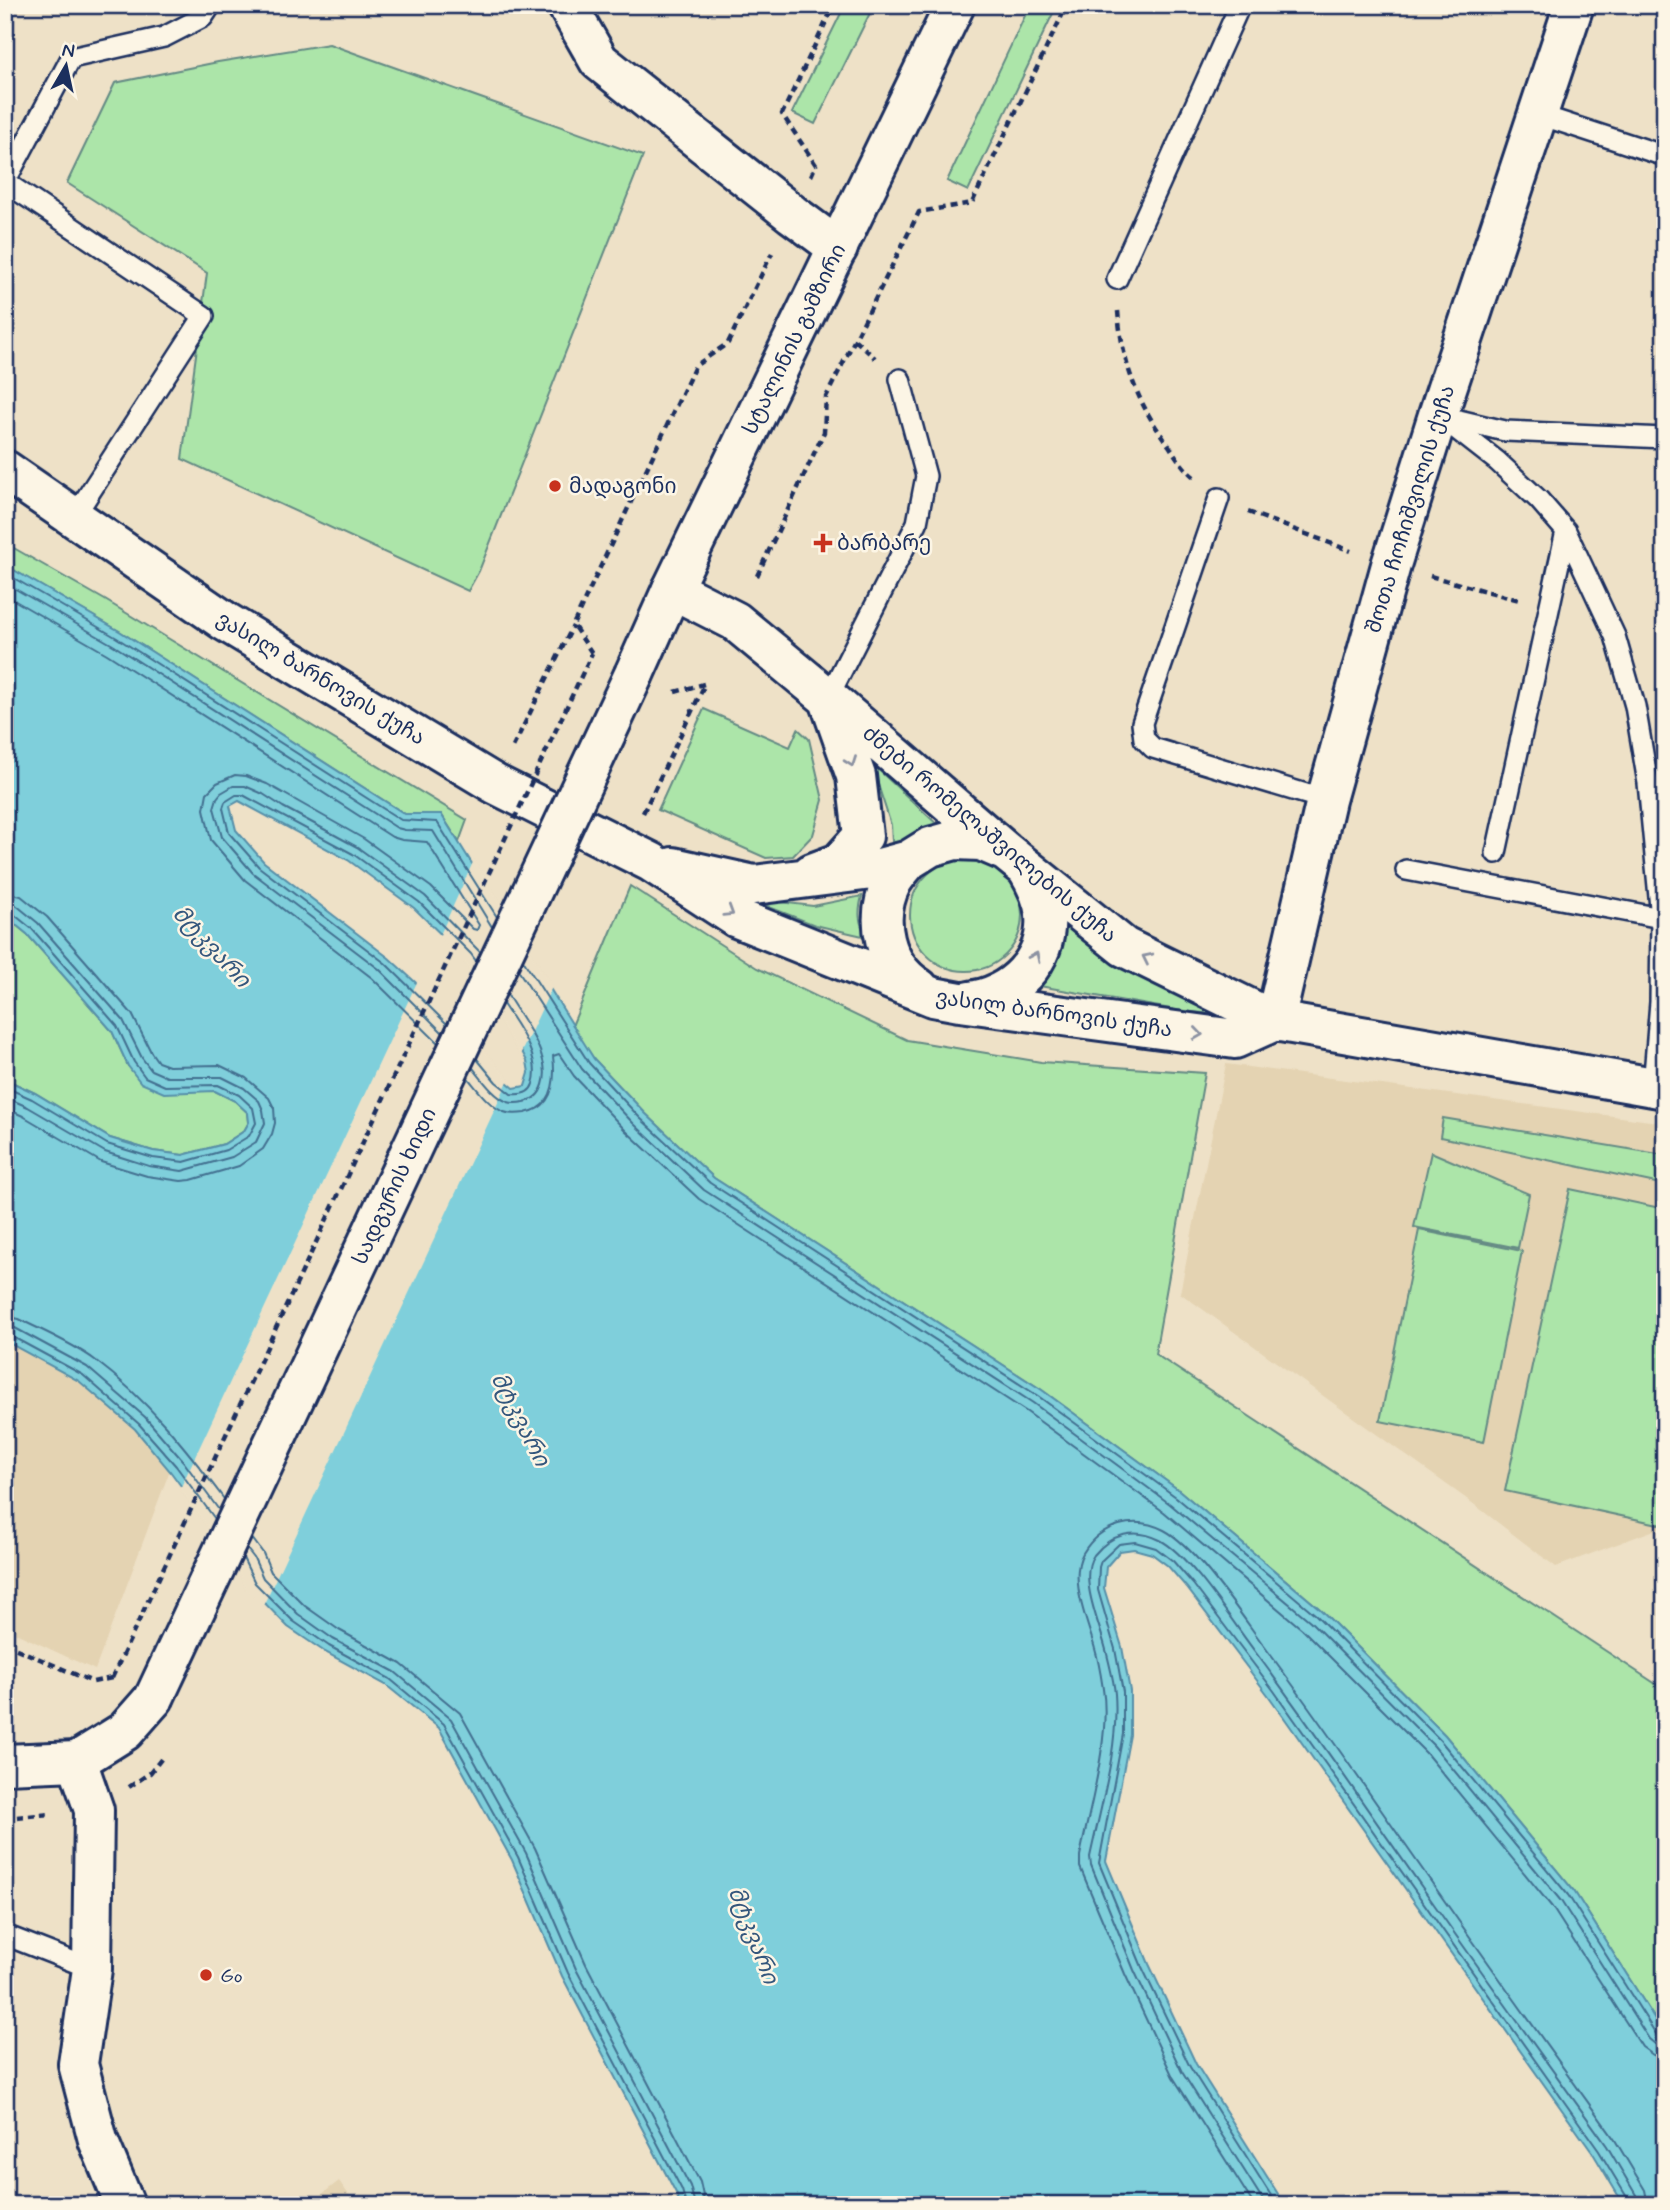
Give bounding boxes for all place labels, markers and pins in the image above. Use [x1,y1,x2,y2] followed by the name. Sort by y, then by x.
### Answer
[569,473,677,501] place label: მადაგონი
[547,478,563,494] marker: მადაგონი
[837,530,931,558] place label: ბარბარე
[815,535,831,551] marker: ბარბარე
[220,1962,243,1990] place label: Go
[198,1967,214,1983] marker: Go

